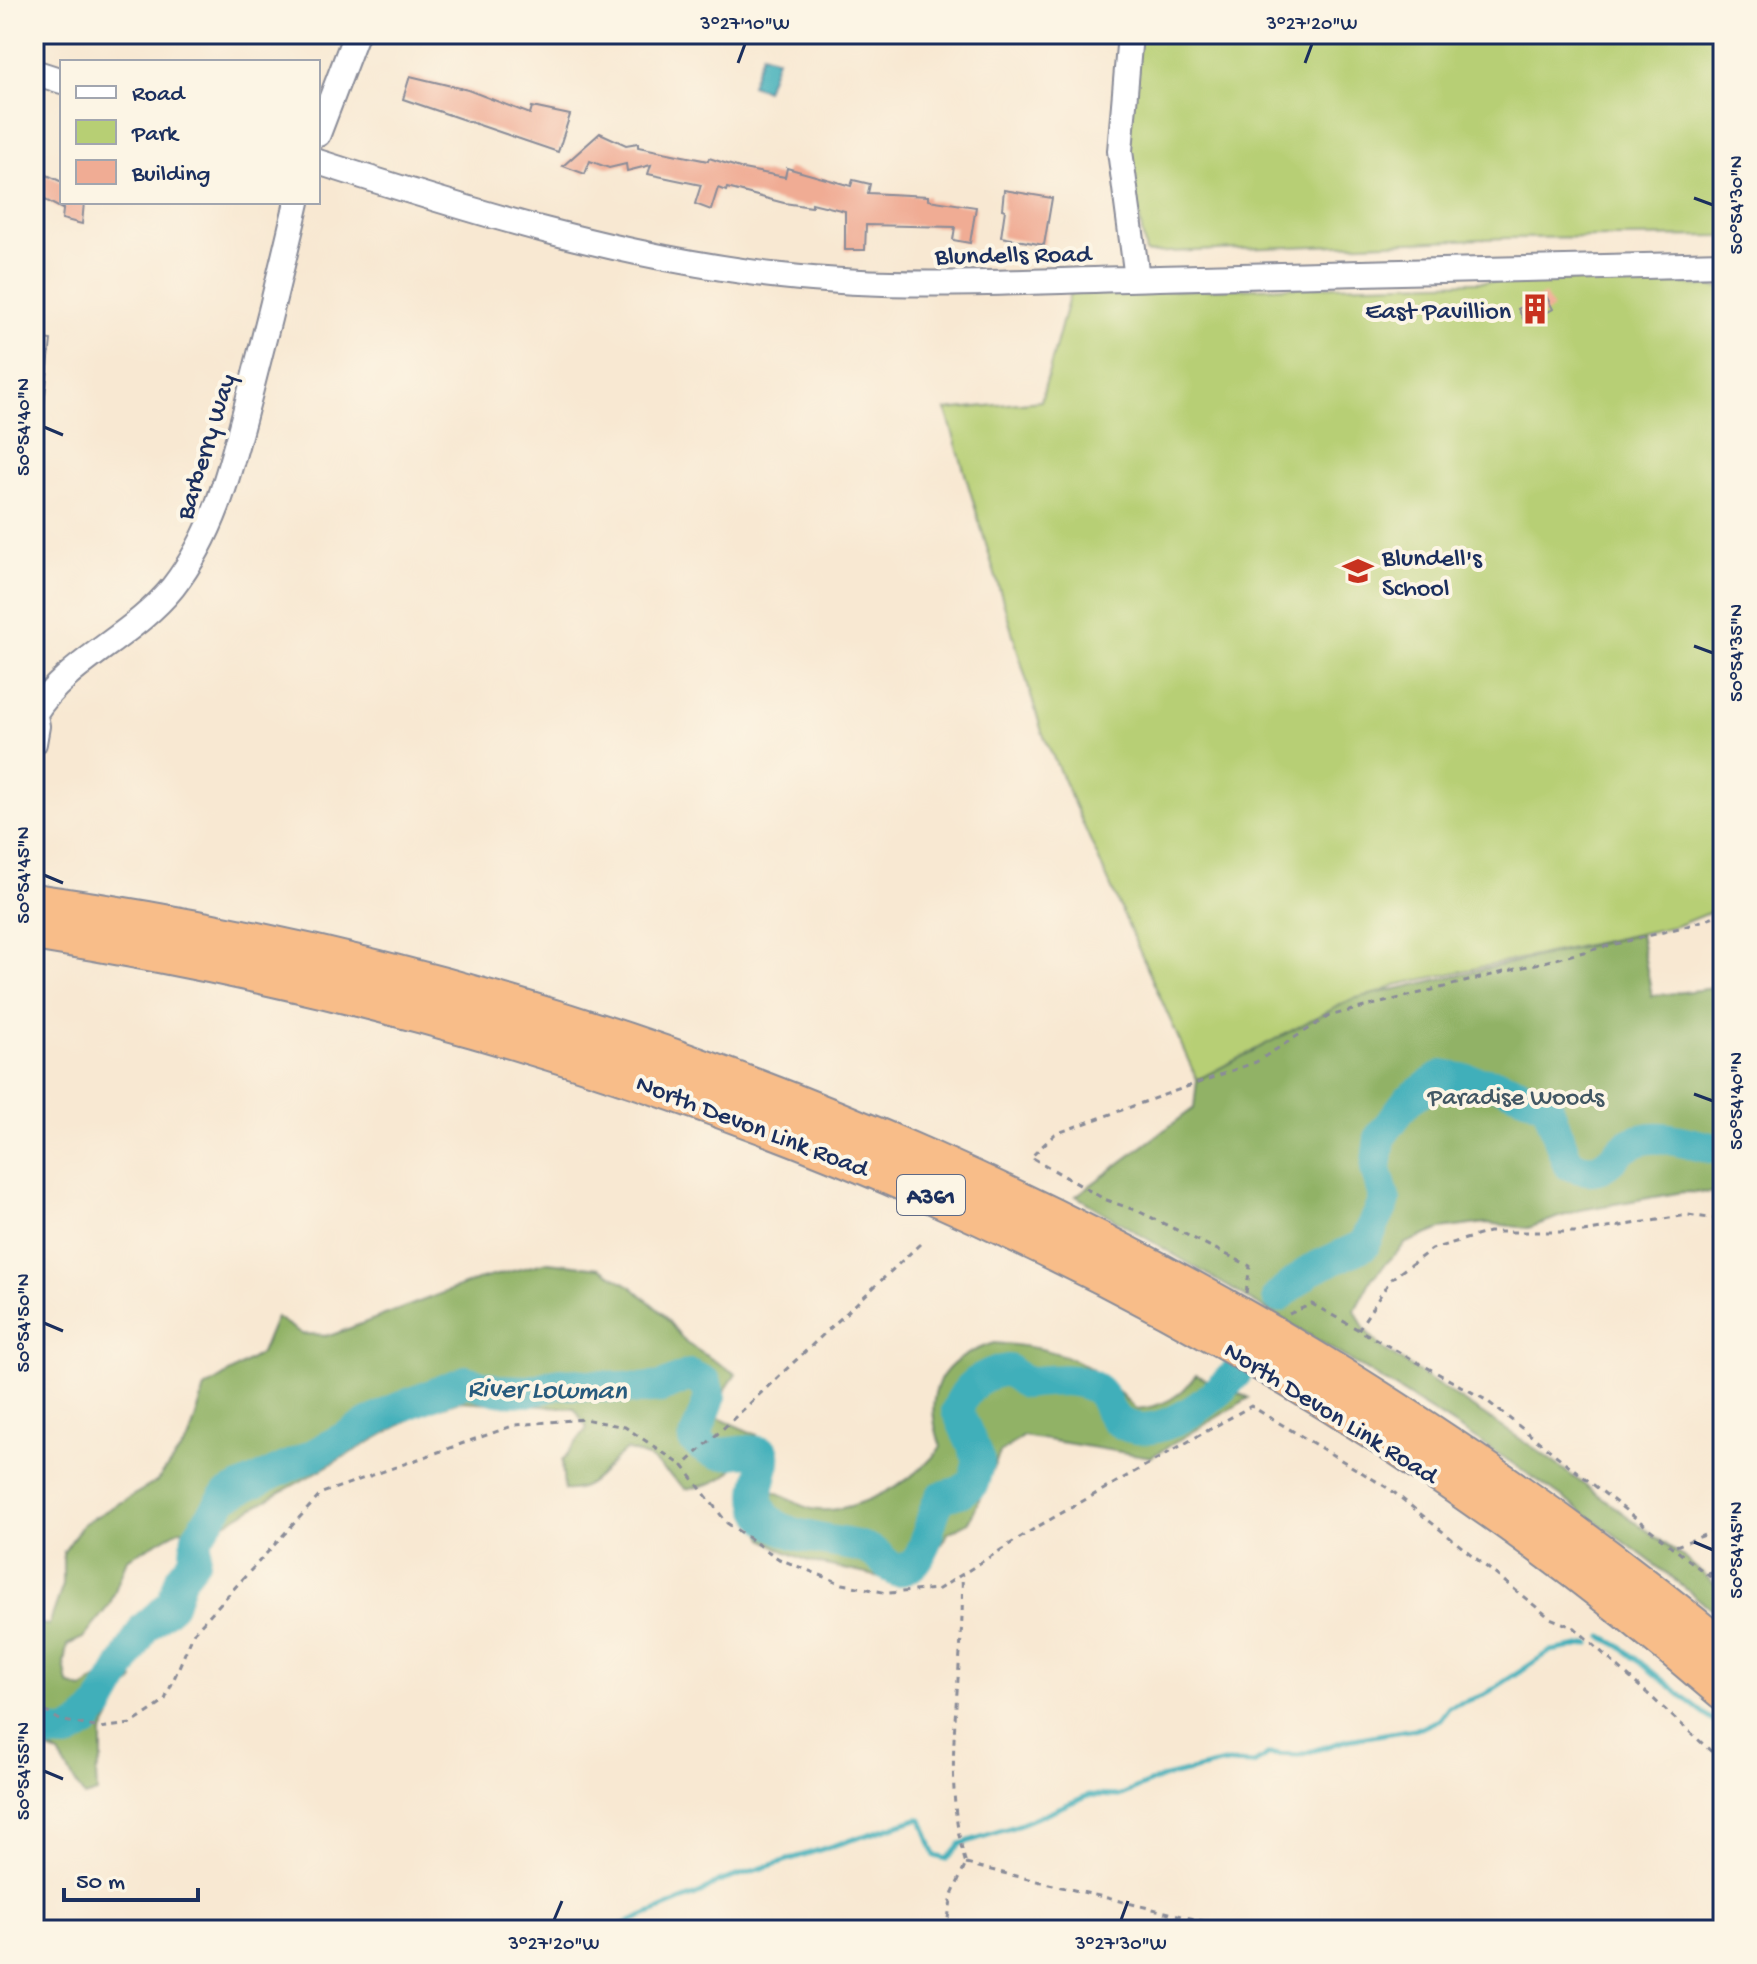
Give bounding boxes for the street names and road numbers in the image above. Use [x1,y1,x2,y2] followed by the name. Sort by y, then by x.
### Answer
[934,241,1093,274] street label: Blundells Road
[171,371,245,525] street label: Barberry Way
[631,1070,874,1187] street label: North Devon Link Road
[897,1175,965,1215] road number: A361
[1217,1336,1444,1494] street label: North Devon Link Road

